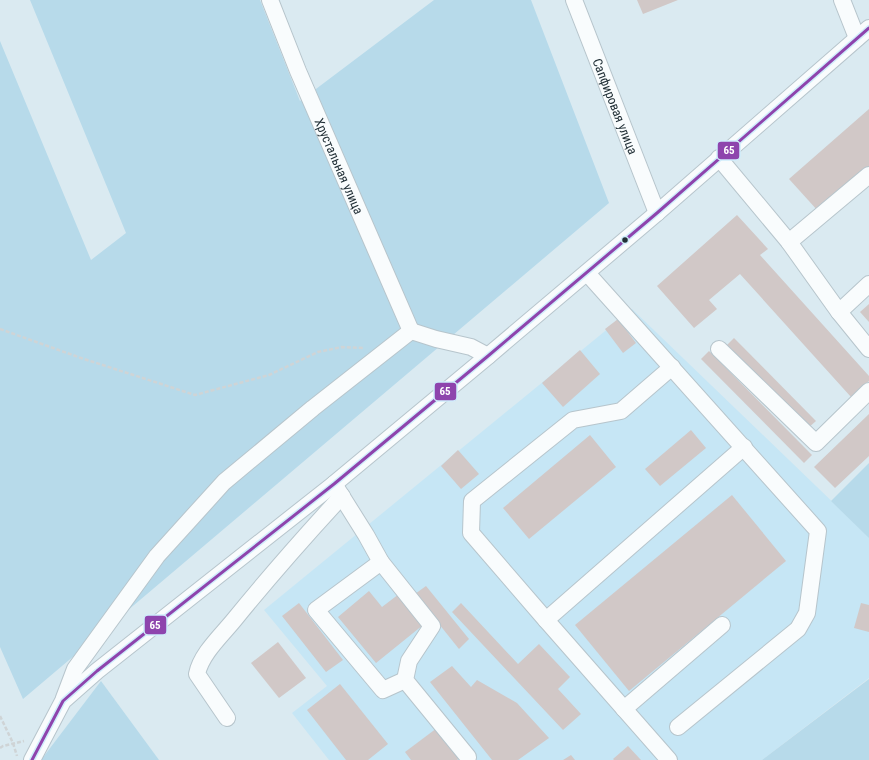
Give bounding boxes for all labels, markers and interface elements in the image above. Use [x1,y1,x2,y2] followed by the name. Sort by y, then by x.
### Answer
[590,56,640,156] street label: Сапфировая улица
[311,116,366,217] street label: Хрустальная улица
[717,141,740,160] line badge: 65
[723,144,735,157] text: 65
[620,235,630,245] unlabelled marker
[434,382,457,401] line badge: 65
[439,385,451,398] text: 65
[144,615,167,635] line badge: 65
[149,619,161,632] text: 65

